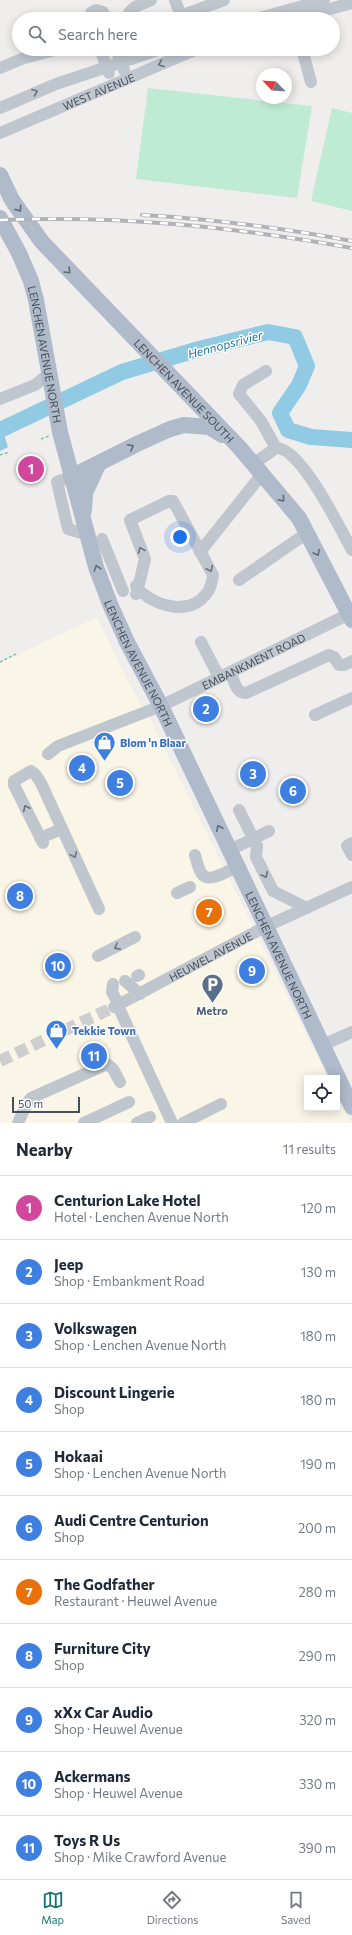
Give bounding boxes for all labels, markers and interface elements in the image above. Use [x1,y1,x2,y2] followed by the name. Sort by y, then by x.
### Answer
[12,12,340,56] search box
[26,23,48,45] icon: search
[58,25,137,43] text: Search here
[157,59,165,67] one-way arrow
[256,68,292,104] north arrow
[60,70,136,112] street label: WEST AVENUE
[32,88,39,96] one-way arrow
[14,204,21,211] one-way arrow
[63,266,71,274] one-way arrow
[26,284,65,424] street label: LENCHEN AVENUE NORTH
[186,327,265,361] water label: Hennopsrivier
[132,336,237,445] street label: LENCHEN AVENUE SOUTH
[126,444,134,452] one-way arrow
[18,454,44,484] pin: 1
[278,494,285,501] one-way arrow
[170,527,190,547] your location
[138,547,146,555] one-way arrow
[312,548,320,556] one-way arrow
[93,564,102,571] one-way arrow
[205,565,212,572] one-way arrow
[102,598,176,728] street label: LENCHEN AVENUE NORTH
[199,630,307,692] street label: EMBANKMENT ROAD
[193,694,219,724] pin: 2
[92,729,118,762] shop icon: Blom 'n Blaar
[120,736,186,749] place label: Blom 'n Blaar
[69,753,95,783] pin: 4
[240,759,266,789] pin: 3
[107,768,133,798] pin: 5
[280,776,306,806] pin: 6
[23,805,30,812] one-way arrow
[216,825,224,833] one-way arrow
[69,850,77,858] one-way arrow
[260,871,268,878] one-way arrow
[7,881,33,911] pin: 8
[244,889,315,1021] street label: LENCHEN AVENUE NORTH
[196,897,222,927] pin: 7
[166,929,254,983] street label: HEUWEL AVENUE
[113,942,121,950] one-way arrow
[45,951,71,981] pin: 10
[239,956,265,986] pin: 9
[199,971,225,1004] parking icon: Metro
[196,1004,228,1017] place label: Metro
[44,1017,70,1050] shop icon: Tekkie Town
[72,1024,136,1037] place label: Tekkie Town
[81,1041,107,1071] pin: 11
[304,1075,340,1111] map controls
[304,1075,340,1111] button: locate
[12,1095,80,1114] scale bar
[18,1097,43,1110] text: 50 m
[16,1139,73,1160] text: Nearby
[283,1141,336,1157] text: 11 results
[54,1191,201,1209] text: Centurion Lake Hotel
[26,1200,32,1216] text: 1
[301,1200,336,1216] text: 120 m
[54,1209,229,1225] text: Hotel · Lenchen Avenue North
[54,1255,83,1273] text: Jeep
[25,1264,33,1280] text: 2
[301,1264,336,1280] text: 130 m
[54,1273,204,1289] text: Shop · Embankment Road
[54,1319,137,1337] text: Volkswagen
[25,1328,33,1344] text: 3
[300,1328,336,1344] text: 180 m
[54,1337,226,1353] text: Shop · Lenchen Avenue North
[54,1383,175,1401] text: Discount Lingerie
[25,1392,33,1408] text: 4
[300,1392,336,1408] text: 180 m
[54,1401,85,1417] text: Shop
[54,1447,103,1465] text: Hokaai
[25,1456,33,1472] text: 5
[300,1456,336,1472] text: 190 m
[54,1465,226,1481] text: Shop · Lenchen Avenue North
[54,1511,209,1529] text: Audi Centre Centurion
[25,1520,33,1536] text: 6
[298,1520,336,1536] text: 200 m
[54,1529,85,1545] text: Shop
[54,1575,155,1593] text: The Godfather
[25,1584,33,1600] text: 7
[299,1584,336,1600] text: 280 m
[54,1593,217,1609] text: Restaurant · Heuwel Avenue
[54,1639,151,1657] text: Furniture City
[25,1648,33,1664] text: 8
[299,1648,336,1664] text: 290 m
[54,1657,85,1673] text: Shop
[54,1703,153,1721] text: xXx Car Audio
[25,1712,33,1728] text: 9
[299,1712,336,1728] text: 320 m
[54,1721,183,1737] text: Shop · Heuwel Avenue
[54,1767,131,1785] text: Ackermans
[22,1776,36,1792] text: 10
[299,1776,336,1792] text: 330 m
[54,1785,183,1801] text: Shop · Heuwel Avenue
[54,1831,120,1849] text: Toys R Us
[23,1840,35,1856] text: 11
[298,1840,336,1856] text: 390 m
[54,1849,226,1865] text: Shop · Mike Crawford Avenue
[41,1889,64,1926] tab: Map
[147,1889,198,1926] tab: Directions
[281,1889,311,1926] tab: Saved

